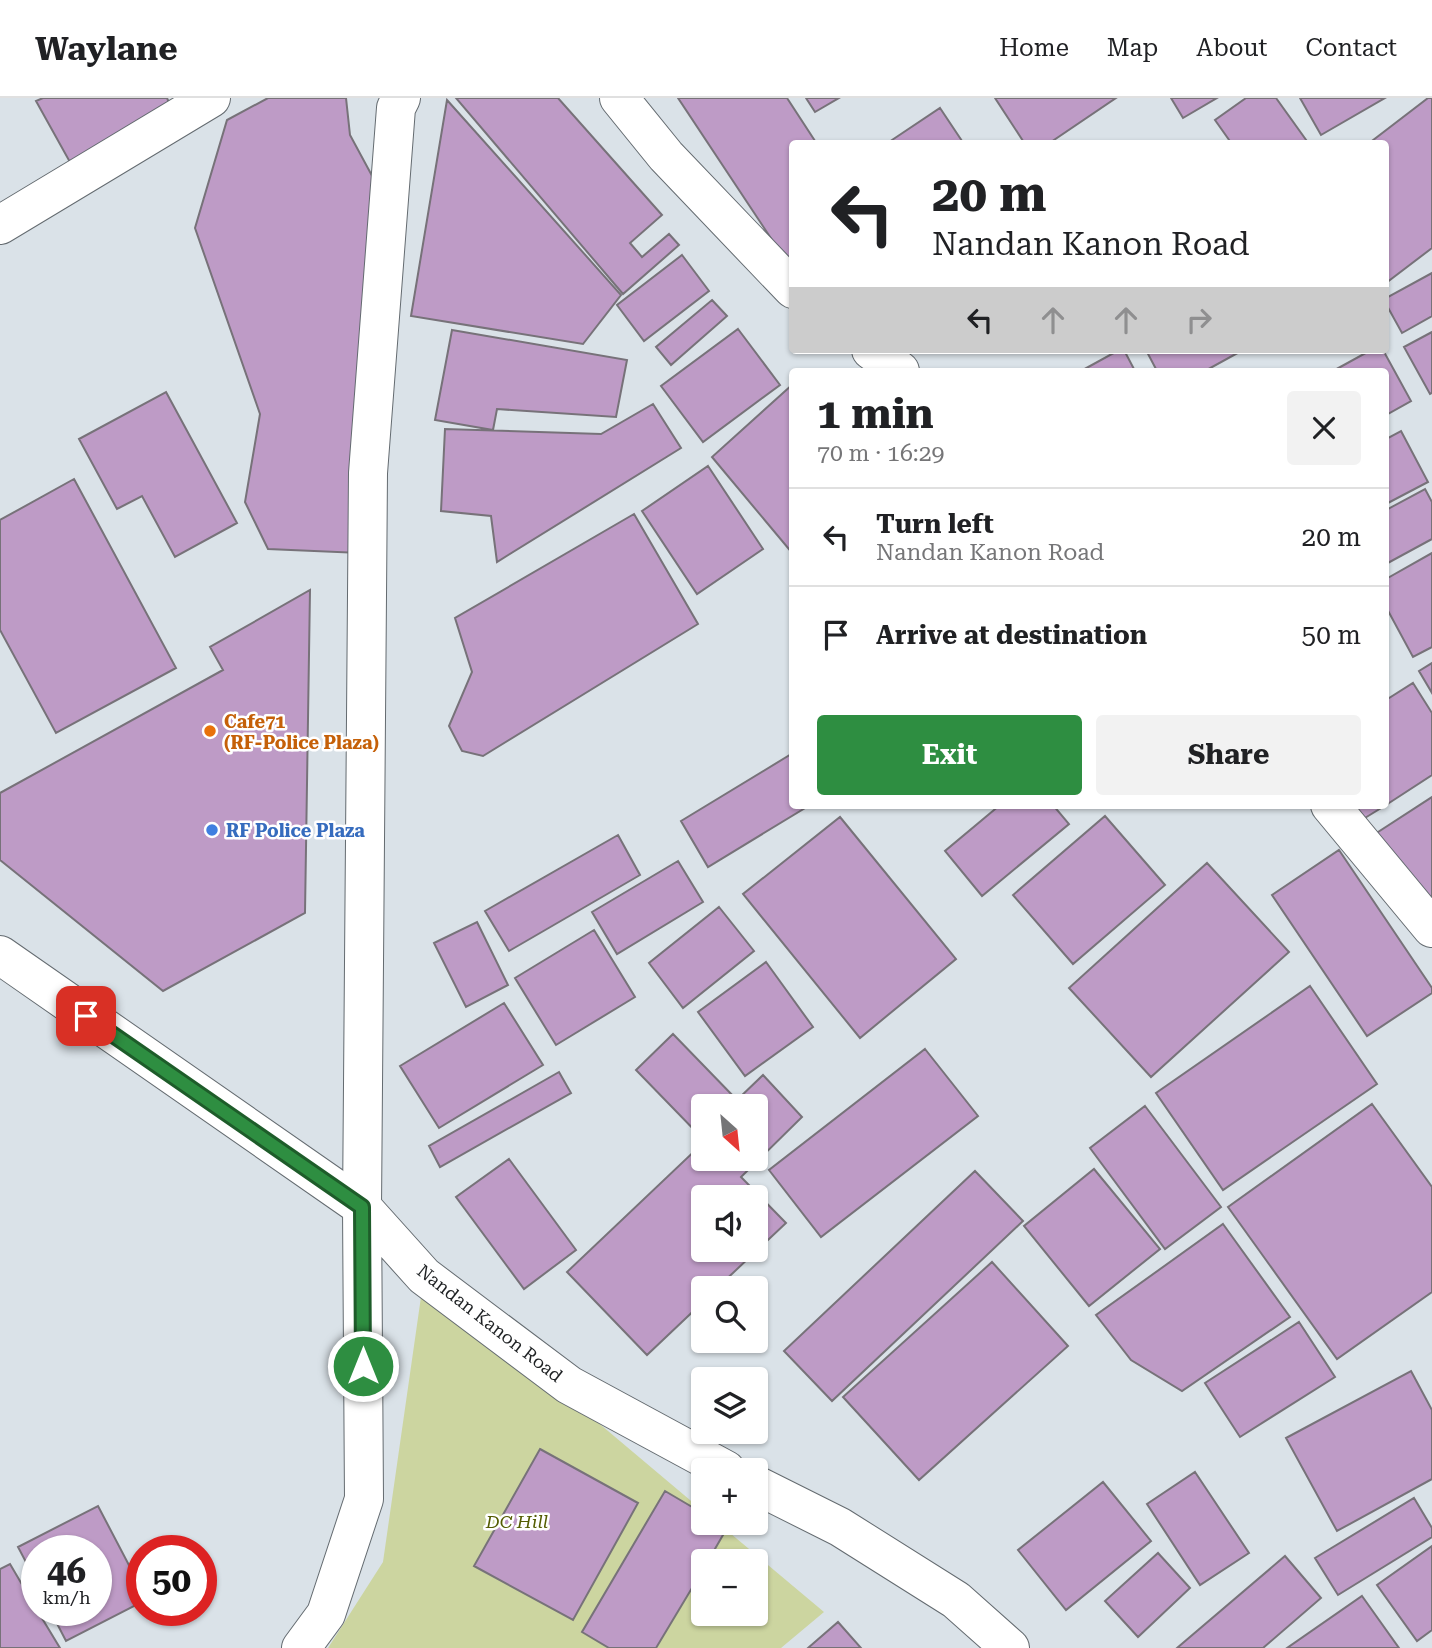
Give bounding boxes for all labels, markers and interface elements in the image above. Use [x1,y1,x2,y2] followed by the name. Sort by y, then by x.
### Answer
[35,29,178,68] text: Waylane
[999,34,1069,62] text: Home
[1107,34,1158,62] text: Map
[1196,34,1267,62] text: About
[1305,34,1397,62] text: Contact
[932,166,1047,223] text: 20 m
[817,168,908,259] icon: left
[932,225,1250,263] text: Nandan Kanon Road
[961,301,999,339] icon: left
[1034,301,1072,339] icon: ahead
[1107,301,1145,339] icon: ahead
[1180,301,1218,339] icon: right
[817,389,934,438] text: 1 min
[1287,391,1361,465] button: close
[817,440,944,467] text: 70 m · 16:29
[876,509,994,539] text: Turn left
[817,518,855,556] icon: left
[1302,522,1361,552] text: 20 m
[876,539,1104,566] text: Nandan Kanon Road
[817,616,855,654] icon: arrive
[876,620,1147,650] text: Arrive at destination
[1302,620,1361,650] text: 50 m
[224,711,379,753] place label: Cafe71 (RF-Police Plaza)
[817,715,1082,795] button: Exit
[1096,715,1361,795] button: Share
[202,723,218,739] marker: Cafe71 (RF-Police Plaza)
[226,820,365,841] place label: RF Police Plaza
[204,822,220,838] marker: RF Police Plaza
[56,986,116,1046] pin
[67,997,105,1035] icon: arrive
[691,1094,768,1171] north arrow
[691,1094,768,1626] map controls
[691,1185,768,1262] button: sound
[413,1260,567,1387] street label: Nandan Kanon Road
[691,1276,768,1353] button: search
[326,1329,400,1403] position arrow
[691,1367,768,1444] button: layers
[691,1458,768,1535] button: +
[485,1511,548,1532] park label: DC Hill
[126,1535,217,1626] speed limit sign: 50
[691,1549,768,1626] button: −
[47,1551,86,1592] text: 46
[42,1587,91,1608] text: km/h

